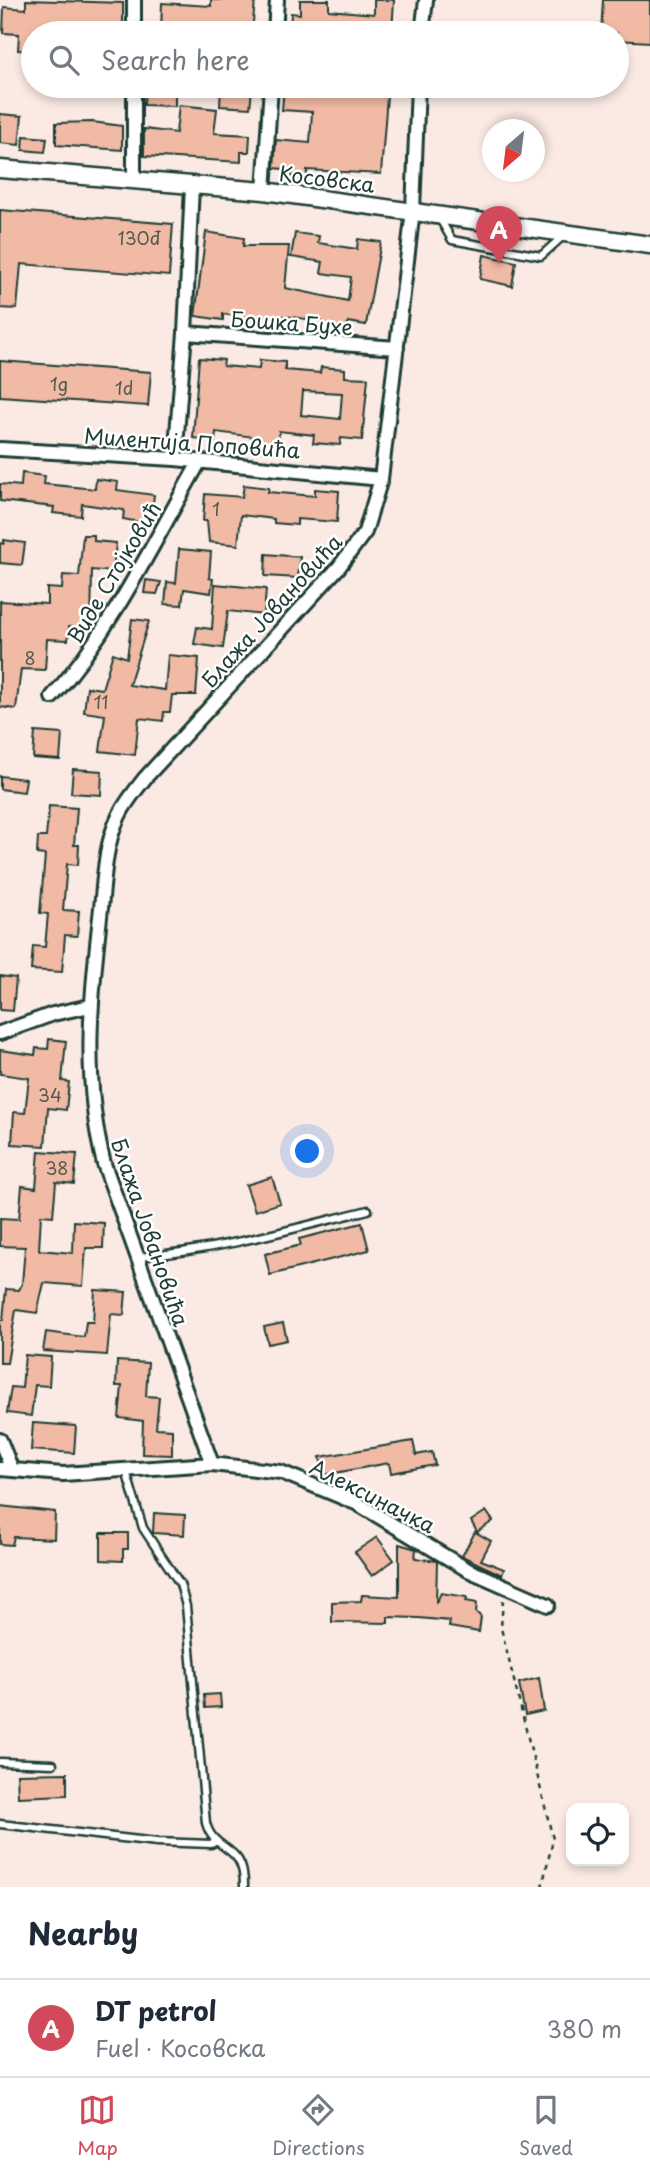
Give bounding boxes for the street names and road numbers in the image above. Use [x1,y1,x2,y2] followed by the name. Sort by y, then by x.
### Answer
[277,156,377,200] street label: Косовска
[230,302,354,342] street label: Бошка Бухе
[83,418,302,466] street label: Милентија Поповића
[58,495,168,649] street label: Виде Стојковић
[193,526,349,694] street label: Блажа Јовановића
[104,1134,198,1331] street label: Блажа Јовановића
[305,1450,442,1541] street label: Алексиначка

